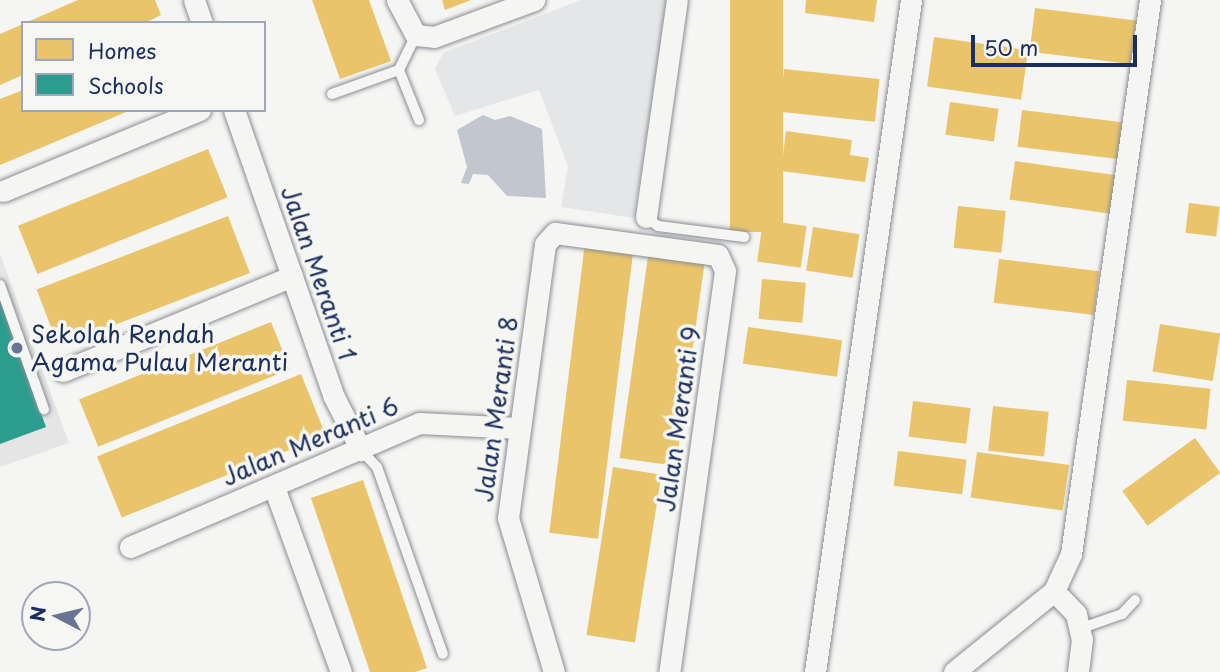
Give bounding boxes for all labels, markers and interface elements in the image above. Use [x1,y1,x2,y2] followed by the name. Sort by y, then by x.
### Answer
[21,21,266,112] legend
[975,21,1141,65] scale bar
[984,31,1038,63] text: 50 m
[88,34,156,66] text: Homes
[88,69,164,101] text: Schools
[276,182,362,364] street label: Jalan Meranti 1
[469,314,523,504] street label: Jalan Meranti 8
[31,320,288,376] place label: Sekolah Rendah Agama Pulau Meranti
[651,325,705,513] street label: Jalan Meranti 9
[9,340,25,356] marker: Sekolah Rendah Agama Pulau Meranti
[217,391,403,491] street label: Jalan Meranti 6
[21,581,91,651] north arrow
[22,605,52,623] text: N

